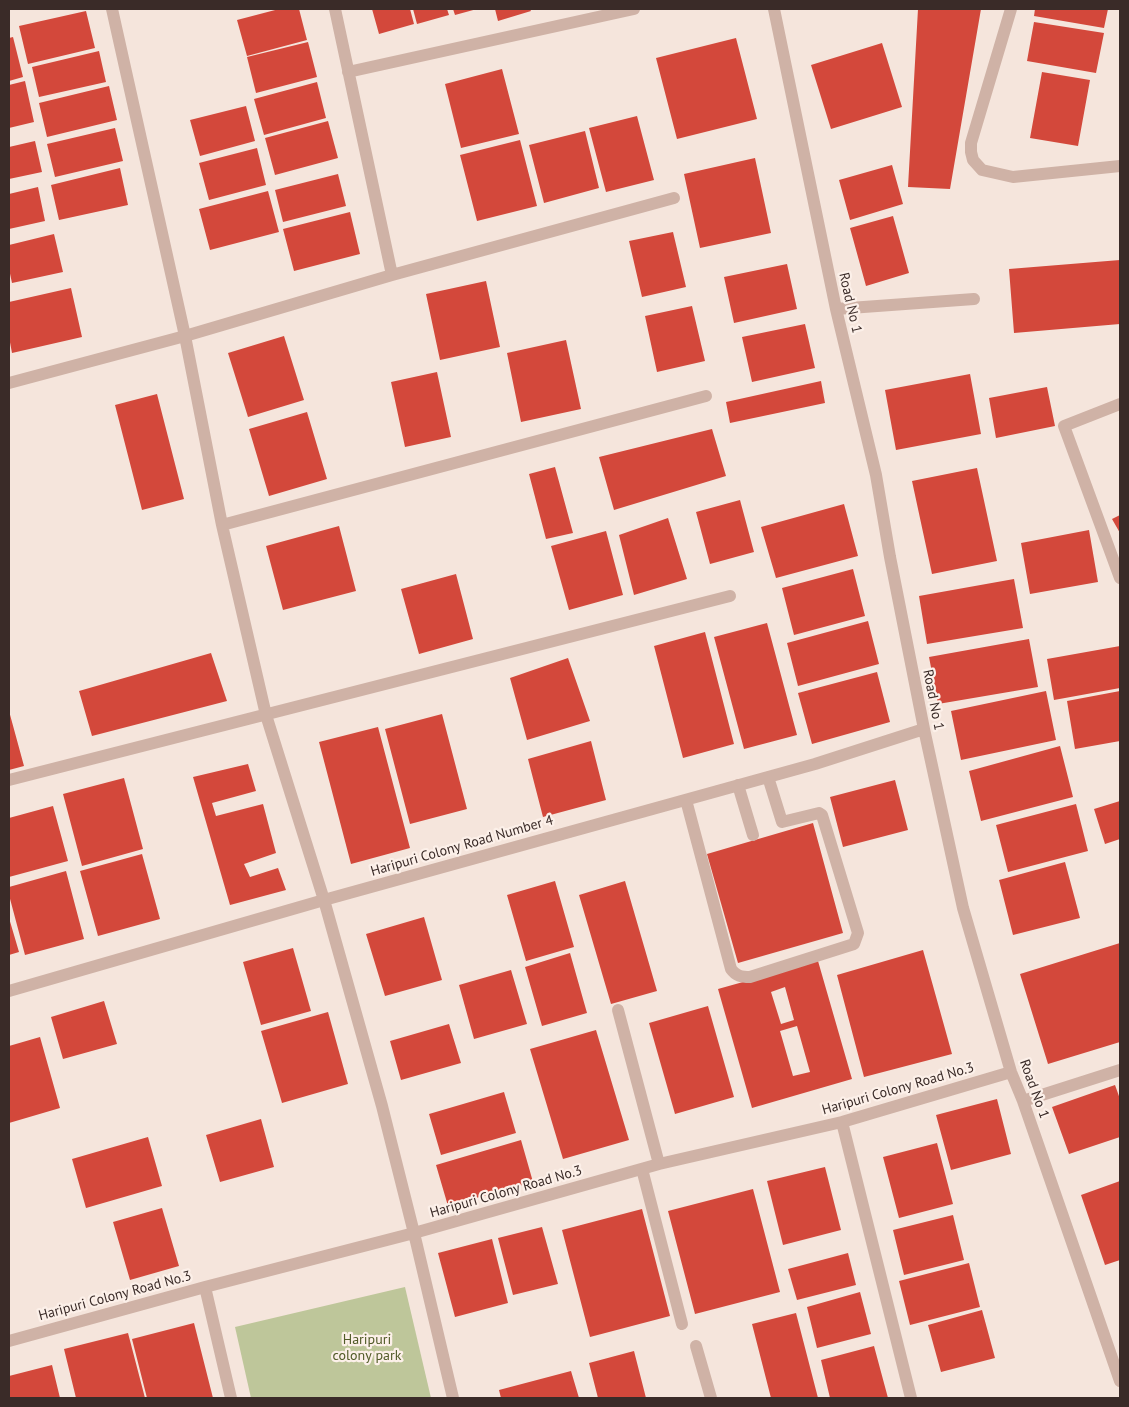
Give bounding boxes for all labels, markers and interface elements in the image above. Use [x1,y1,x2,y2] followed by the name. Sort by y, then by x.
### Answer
[835,271,865,335] street label: Road No 1
[919,668,947,732] street label: Road No 1
[369,812,555,880] street label: Haripuri Colony Road Number 4
[1016,1057,1052,1121] street label: Road No 1
[820,1059,976,1119] street label: Haripuri Colony Road No.3
[428,1162,584,1222] street label: Haripuri Colony Road No.3
[37,1268,193,1324] street label: Haripuri Colony Road No.3
[333,1332,401,1364] park label: Haripuri colony park

